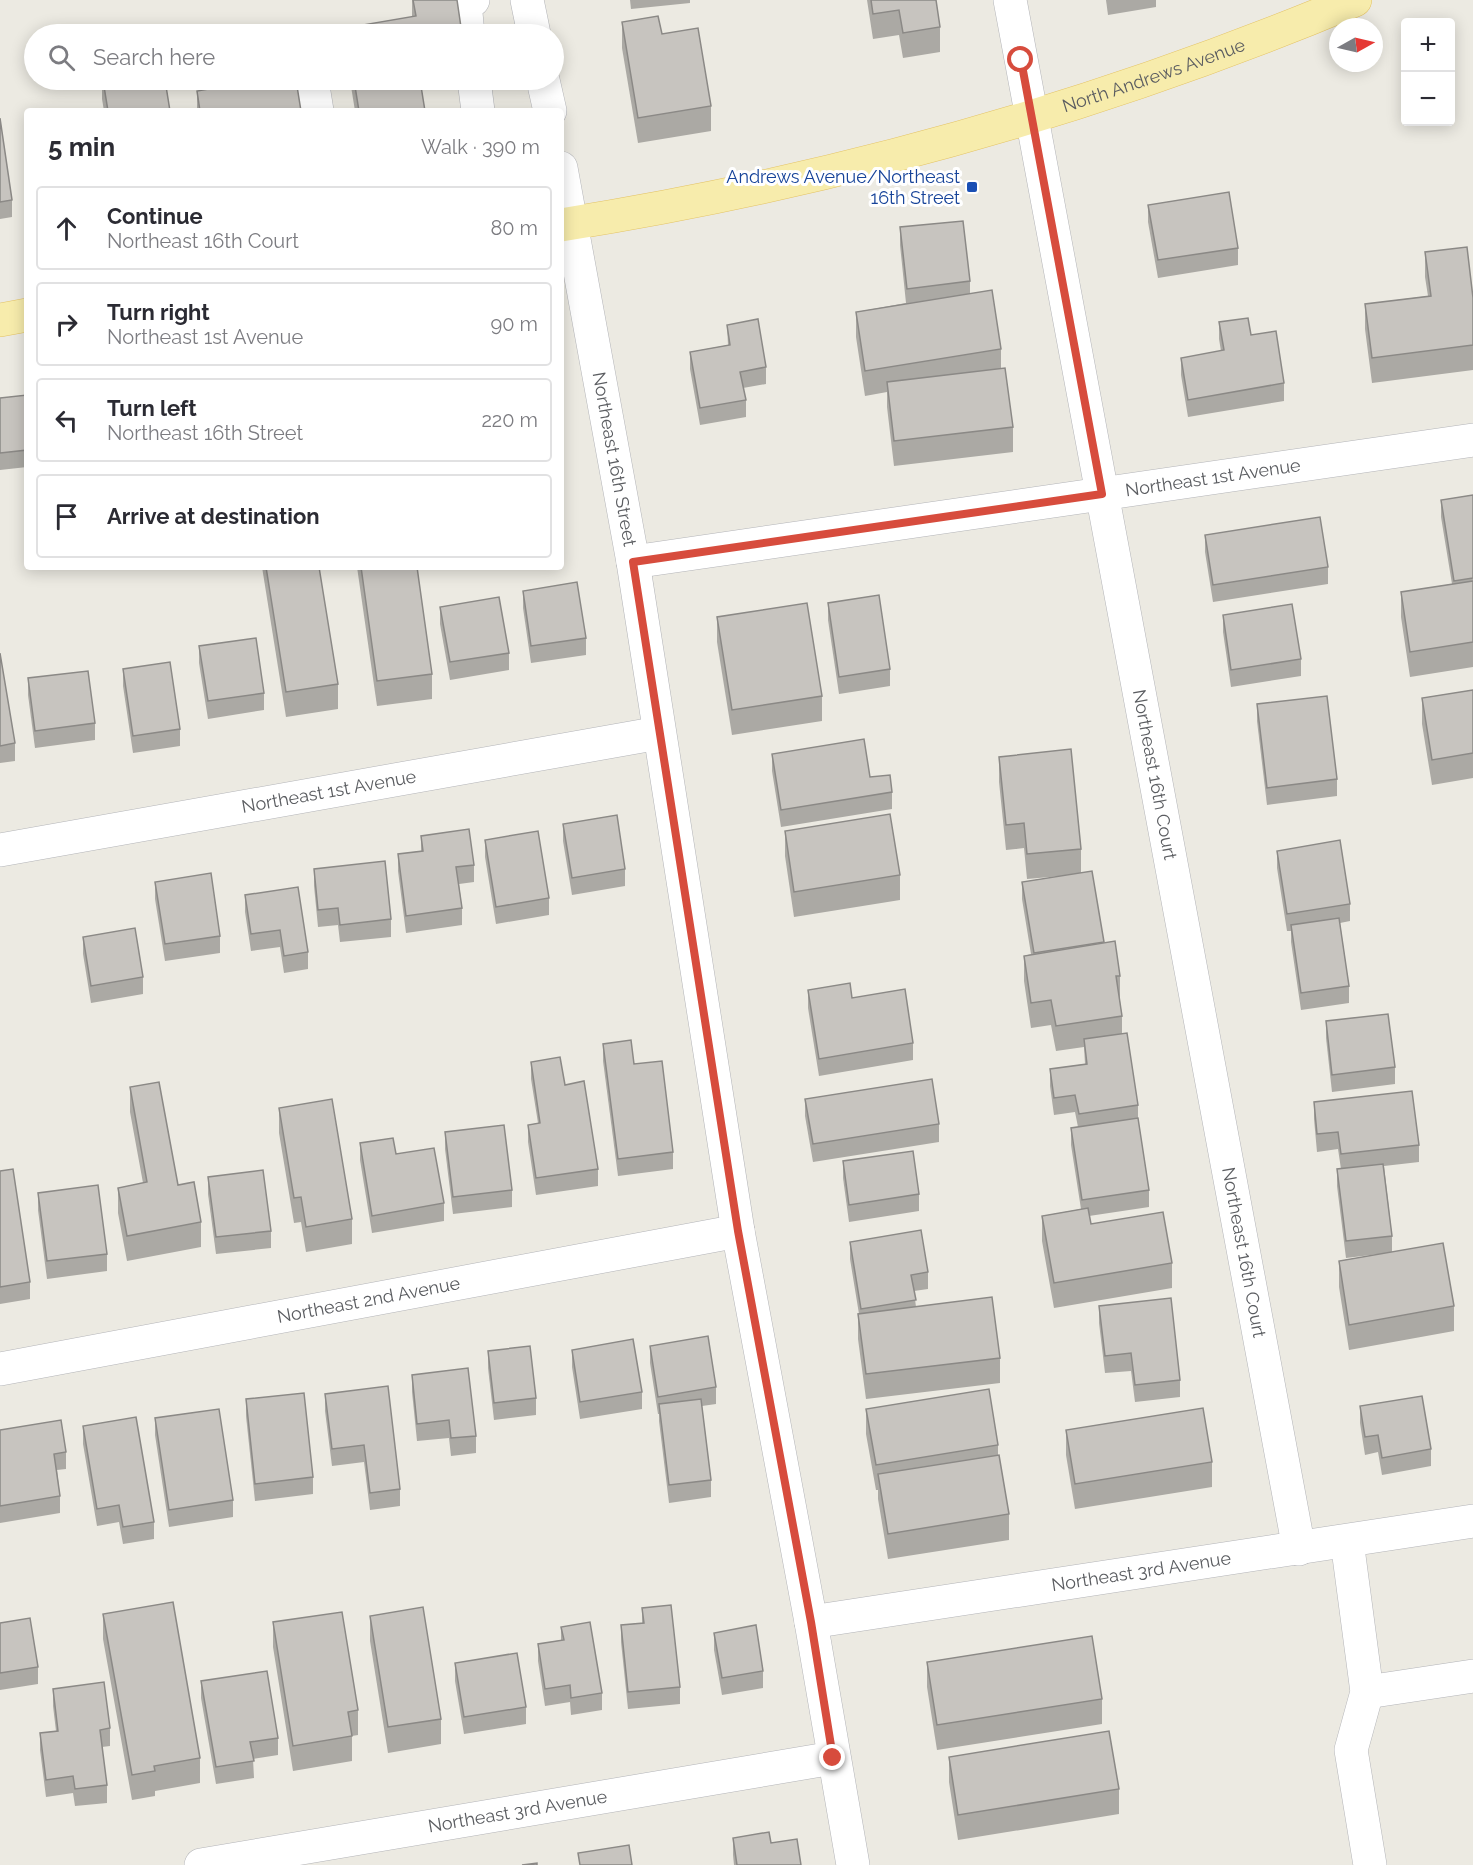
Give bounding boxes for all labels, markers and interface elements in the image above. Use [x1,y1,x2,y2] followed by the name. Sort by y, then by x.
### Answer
[1329,18,1383,72] north arrow
[1401,18,1455,126] map controls
[1401,18,1455,72] button: +
[24,24,564,90] search box
[1060,34,1248,116] street label: North Andrews Avenue
[45,41,78,74] icon: search
[93,44,215,70] text: Search here
[1007,46,1033,72] route start
[1401,72,1455,126] button: −
[48,132,115,162] text: 5 min
[421,135,540,159] text: Walk · 390 m
[726,166,960,208] place label: Andrews Avenue/Northeast 16th Street
[965,180,979,194] marker: Andrews Avenue/Northeast 16th Street
[107,203,203,229] text: Continue
[50,212,83,245] icon: ahead
[490,216,538,240] text: 80 m
[107,229,299,253] text: Northeast 16th Court
[107,299,210,325] text: Turn right
[50,308,83,341] icon: right
[491,312,538,336] text: 90 m
[107,325,303,349] text: Northeast 1st Avenue
[588,370,641,548] street label: Northeast 16th Street
[107,395,197,421] text: Turn left
[50,404,83,437] icon: left
[481,408,538,432] text: 220 m
[107,421,303,445] text: Northeast 16th Street
[1124,454,1302,500] street label: Northeast 1st Avenue
[50,500,83,533] icon: arrive
[107,503,320,529] text: Arrive at destination
[1129,688,1181,861] street label: Northeast 16th Court
[240,765,418,817] street label: Northeast 1st Avenue
[1218,1165,1270,1339] street label: Northeast 16th Court
[275,1272,462,1327] street label: Northeast 2nd Avenue
[1050,1547,1233,1595] street label: Northeast 3rd Avenue
[819,1744,845,1770] route end
[426,1785,609,1836] street label: Northeast 3rd Avenue

